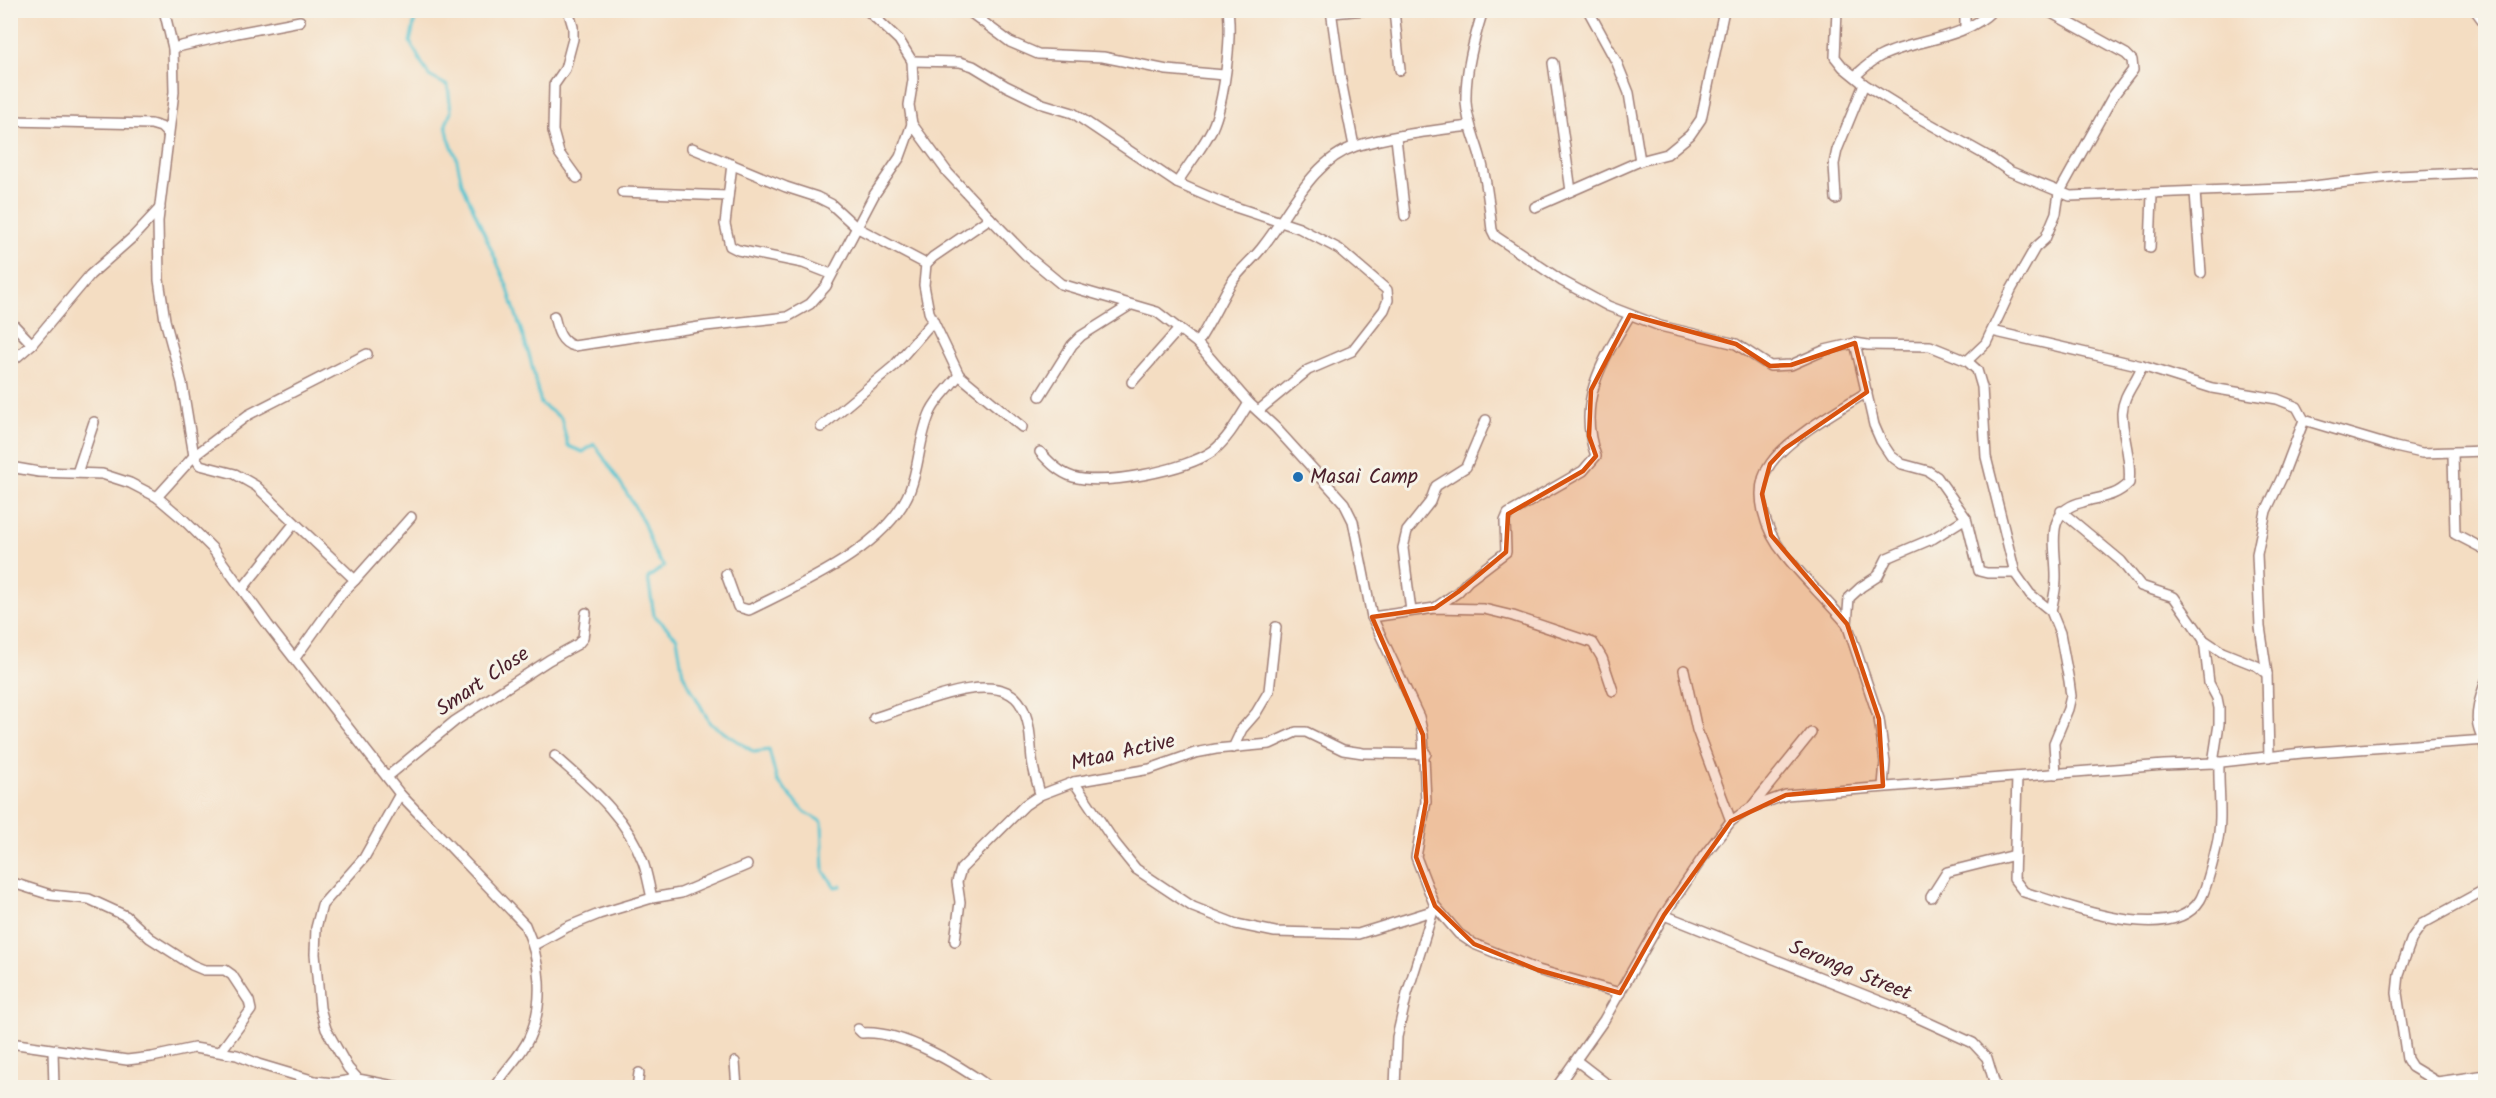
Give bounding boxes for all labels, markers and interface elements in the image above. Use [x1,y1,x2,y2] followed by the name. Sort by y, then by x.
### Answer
[1310,461,1418,494] place label: Masai Camp
[1291,470,1305,484] marker: Masai Camp
[429,638,537,726] street label: Smart Close
[1067,725,1179,781] street label: Mtaa Active
[1784,931,1917,1011] street label: Seronga Street

